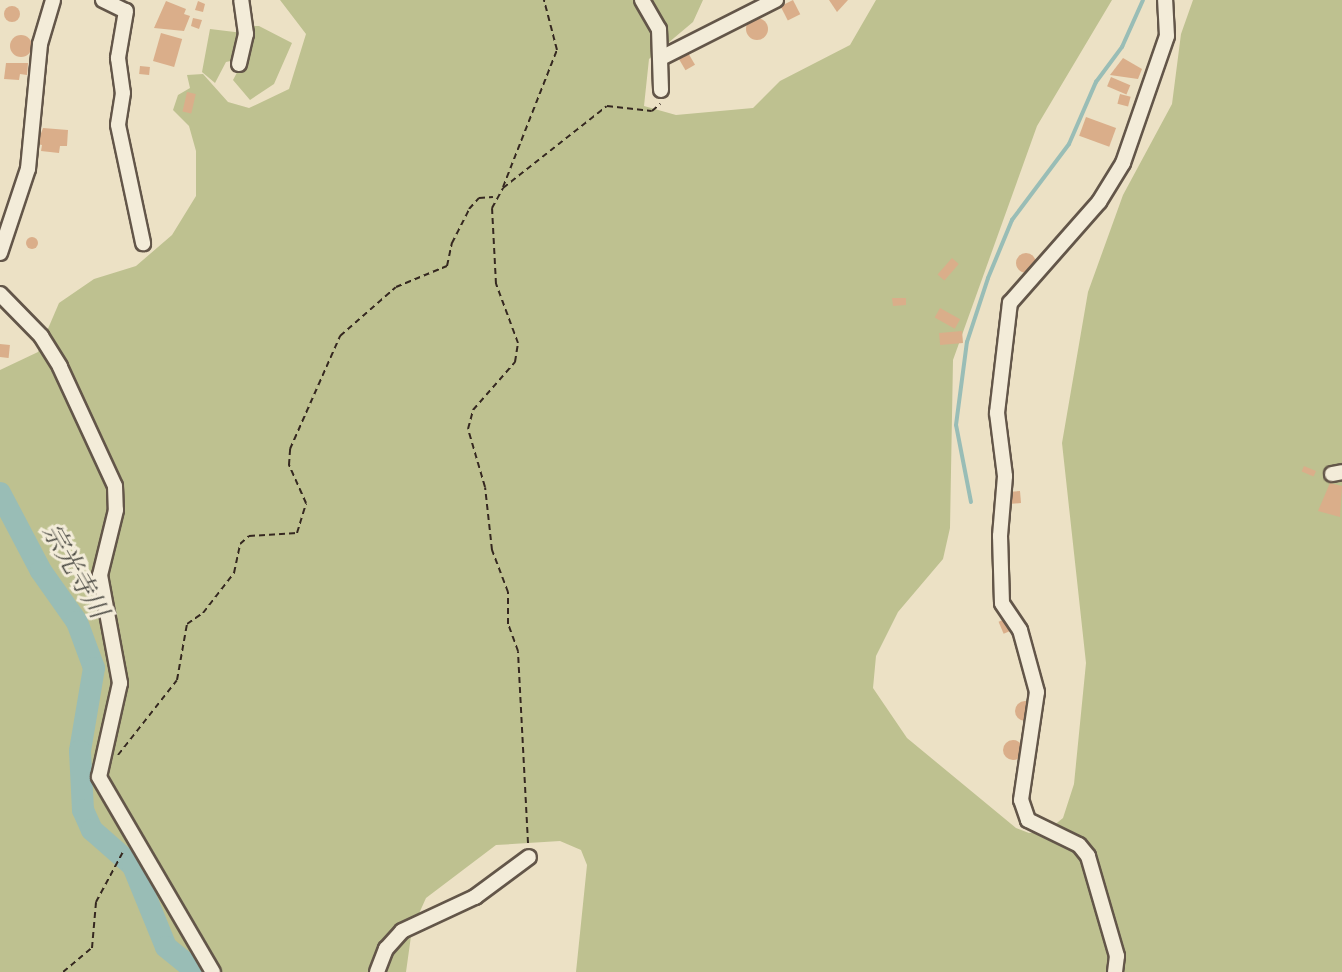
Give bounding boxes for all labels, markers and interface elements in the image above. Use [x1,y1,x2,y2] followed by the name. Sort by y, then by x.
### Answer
[35,518,115,624] water label: 宗光寺川

